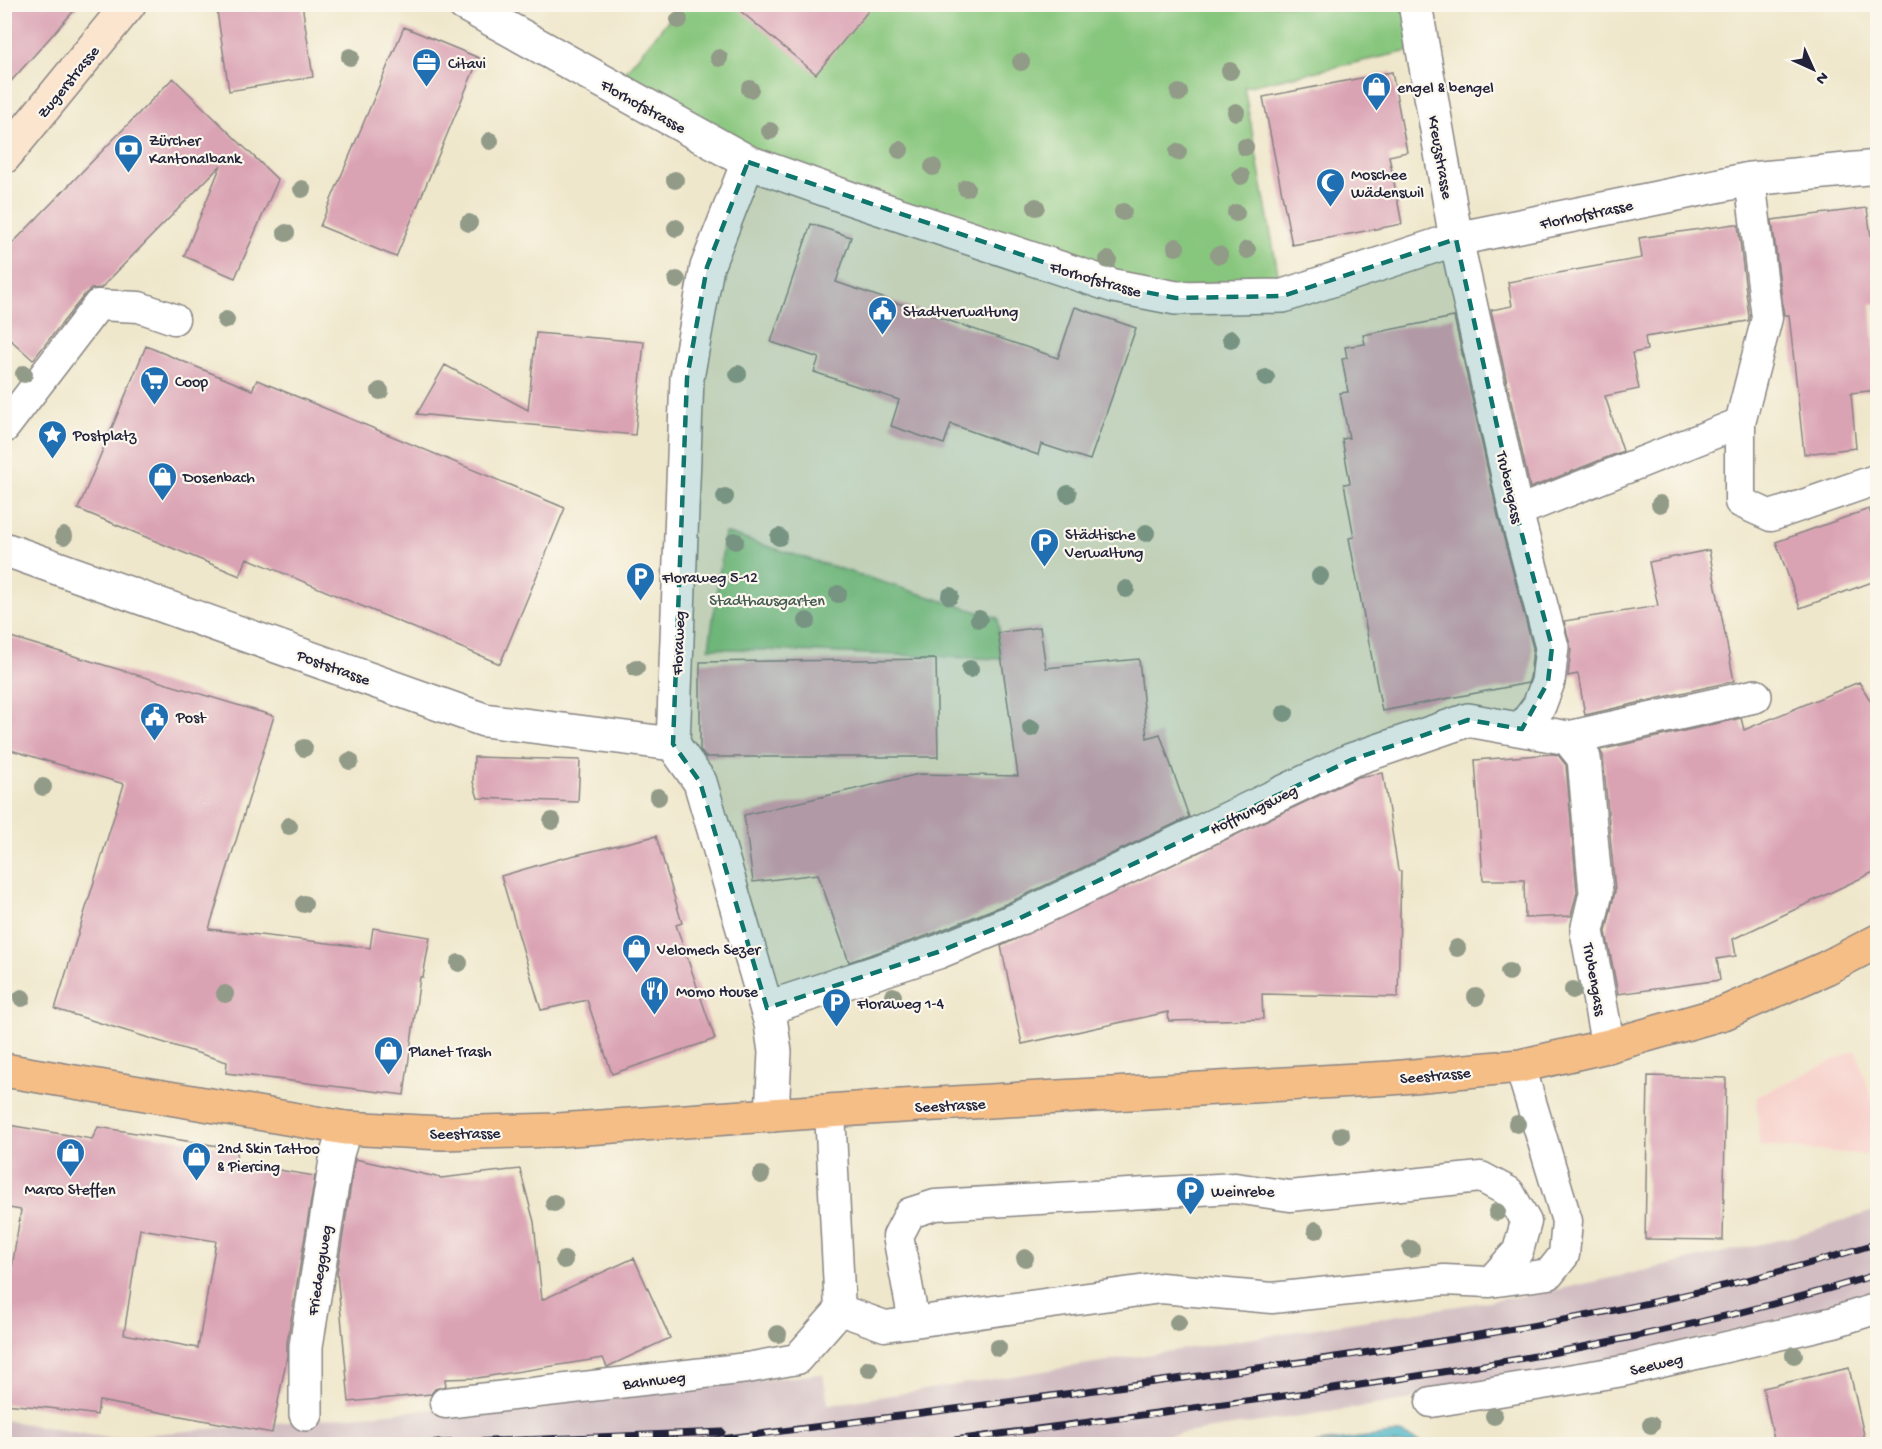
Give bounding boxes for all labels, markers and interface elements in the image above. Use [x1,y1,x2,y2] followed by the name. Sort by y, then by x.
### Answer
[1783,39,1843,99] north arrow
[35,42,105,123] street label: Zugerstrasse
[411,46,443,88] office icon: Citavi
[448,56,486,75] place label: Citavi
[1810,67,1832,88] text: N
[1360,70,1392,112] shop icon: engel & bengel
[595,76,689,140] street label: Florhofstrasse
[1397,80,1494,99] place label: engel & bengel
[1422,114,1455,201] street label: Kreuzstrasse
[112,132,144,174] bank icon: Zürcher Kantonalbank
[149,133,243,170] place label: Zürcher Kantonalbank
[1314,166,1346,208] mosque icon: Moschee Wädenswil
[1351,167,1424,204] place label: Moschee Wädenswil
[1538,197,1636,236] street label: Florhofstrasse
[1046,259,1144,304] street label: Florhofstrasse
[866,294,898,336] public building icon: Stadtverwaltung
[903,304,1018,323] place label: Stadtverwaltung
[138,364,170,406] supermarket icon: Coop
[175,374,208,393] place label: Coop
[36,418,68,460] place icon: Postplatz
[72,428,137,447] place label: Postplatz
[1490,449,1525,527] street label: Trubengass
[146,460,178,502] shop icon: Dosenbach
[182,470,255,489] place label: Dosenbach
[1028,526,1060,568] parking icon: Städtische Verwaltung
[1064,527,1143,564] place label: Städtische Verwaltung
[625,560,657,602] parking icon: Floraweg 5-12
[661,570,758,589] place label: Floraweg 5-12
[709,593,825,612] park label: Stadthausgarten
[670,611,691,677] street label: Floraweg
[293,647,373,692] street label: Poststrasse
[139,700,171,742] public building icon: Post
[175,710,207,729] place label: Post
[1208,782,1301,840] street label: Hoffnungsweg
[620,932,652,974] shop icon: Velomech Sezer
[1577,941,1608,1018] street label: Trubengass
[656,942,761,961] place label: Velomech Sezer
[639,974,671,1016] restaurant icon: Momo House
[676,984,759,1003] place label: Momo House
[820,986,852,1028] parking icon: Floraweg 1-4
[856,996,945,1015] place label: Floraweg 1-4
[372,1034,404,1076] shop icon: Planet Trash
[408,1044,492,1063] place label: Planet Trash
[1399,1065,1472,1090] street label: Seestrasse
[914,1096,987,1119] street label: Seestrasse
[429,1125,501,1146] street label: Seestrasse
[54,1136,86,1178] shop icon: Marco Steffen
[180,1140,212,1182] shop icon: 2nd Skin Tattoo & Piercing
[217,1141,320,1178] place label: 2nd Skin Tattoo & Piercing
[1174,1174,1206,1216] parking icon: Weinrebe
[24,1182,116,1201] place label: Marco Steffen
[1211,1184,1275,1203] place label: Weinrebe
[305,1224,338,1318] street label: Friedeggweg
[1628,1351,1685,1382] street label: Seeweg
[621,1369,687,1396] street label: Bahnweg

